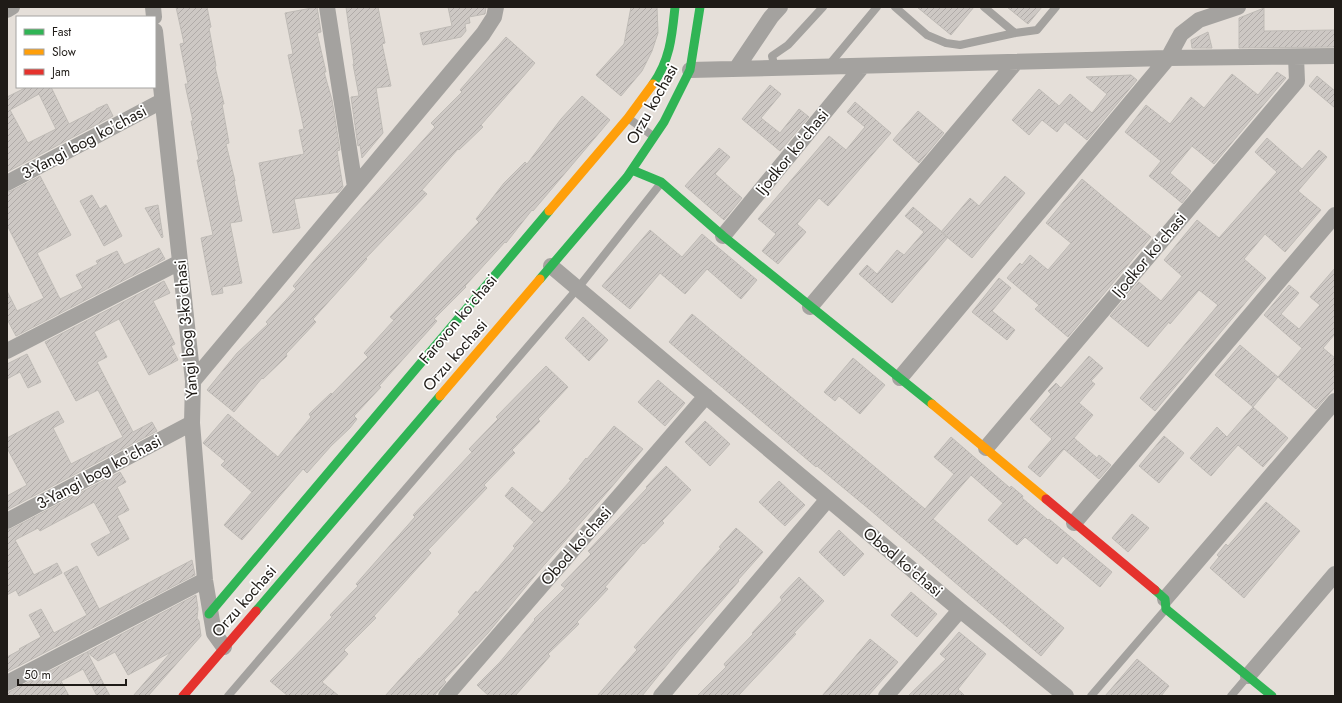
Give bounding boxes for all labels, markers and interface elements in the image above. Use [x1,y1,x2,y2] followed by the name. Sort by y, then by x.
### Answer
[16,16,156,88] legend
[52,23,71,41] text: Fast
[52,43,77,61] text: Slow
[620,60,684,148] street label: Orzu kochasi
[50,63,70,81] text: Jam
[17,99,151,185] street label: 3-Yangi bog koʼchasi
[750,104,834,200] street label: Ijodkor koʻchasi
[1106,207,1192,303] street label: Ijodkor koʻchasi
[168,259,204,399] street label: Yangi bog 3-koʼchasi
[413,269,503,369] street label: Farovon koʻchasi
[417,314,493,396] street label: Orzu kochasi
[32,429,166,515] street label: 3-Yangi bog koʼchasi
[535,502,617,590] street label: Obod koʻchasi
[858,522,948,602] street label: Obod koʻchasi
[206,560,282,642] street label: Orzu kochasi
[18,661,126,687] scale bar
[24,666,51,684] text: 50 m

